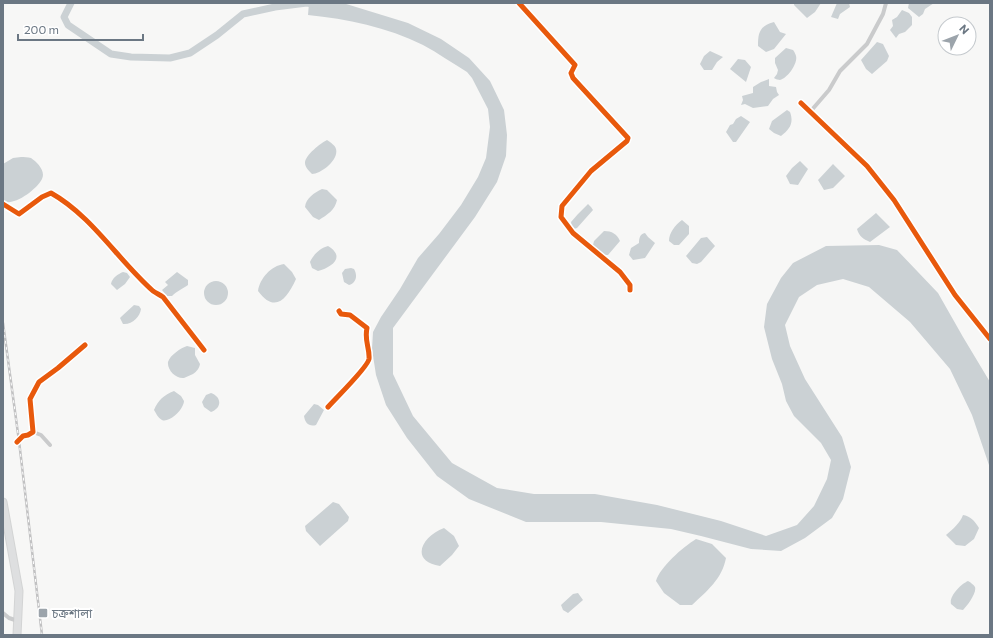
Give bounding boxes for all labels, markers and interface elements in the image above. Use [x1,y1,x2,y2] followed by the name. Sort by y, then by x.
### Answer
[18,16,143,42] scale bar
[937,16,977,56] north arrow
[957,21,972,36] text: N
[24,22,59,36] text: 200 m
[51,606,93,620] place label: চক্রশালা
[37,607,49,619] marker: চক্রশালা

